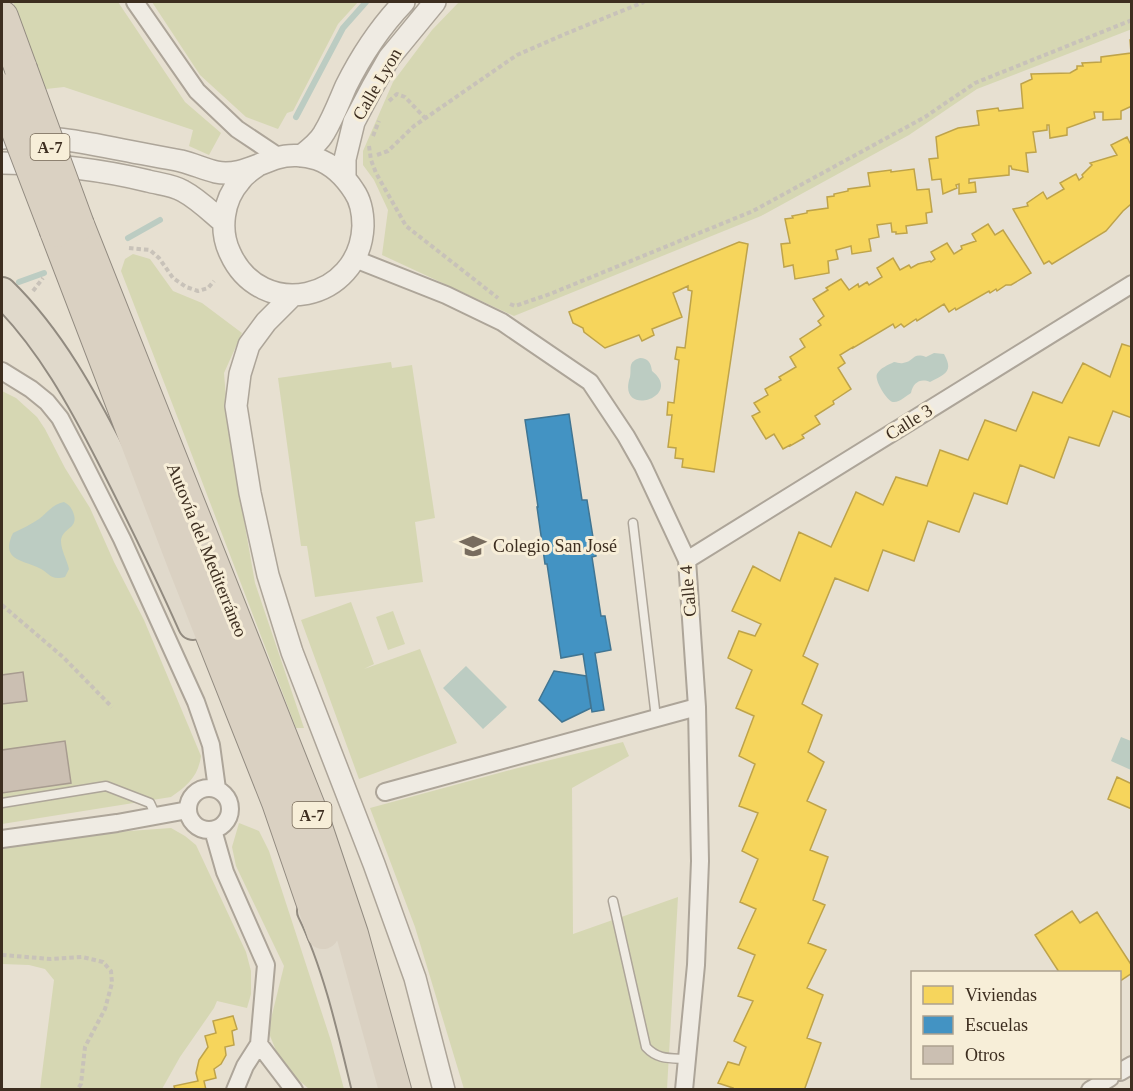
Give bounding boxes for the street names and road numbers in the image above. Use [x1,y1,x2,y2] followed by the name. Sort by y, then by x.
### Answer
[348,45,406,123] street label: Calle Lyon
[31,134,70,160] road number: A-7
[882,400,936,444] street label: Calle 3
[163,460,251,640] street label: Autovía del Mediterráneo
[676,564,700,618] street label: Calle 4
[292,802,332,828] road number: A-7

